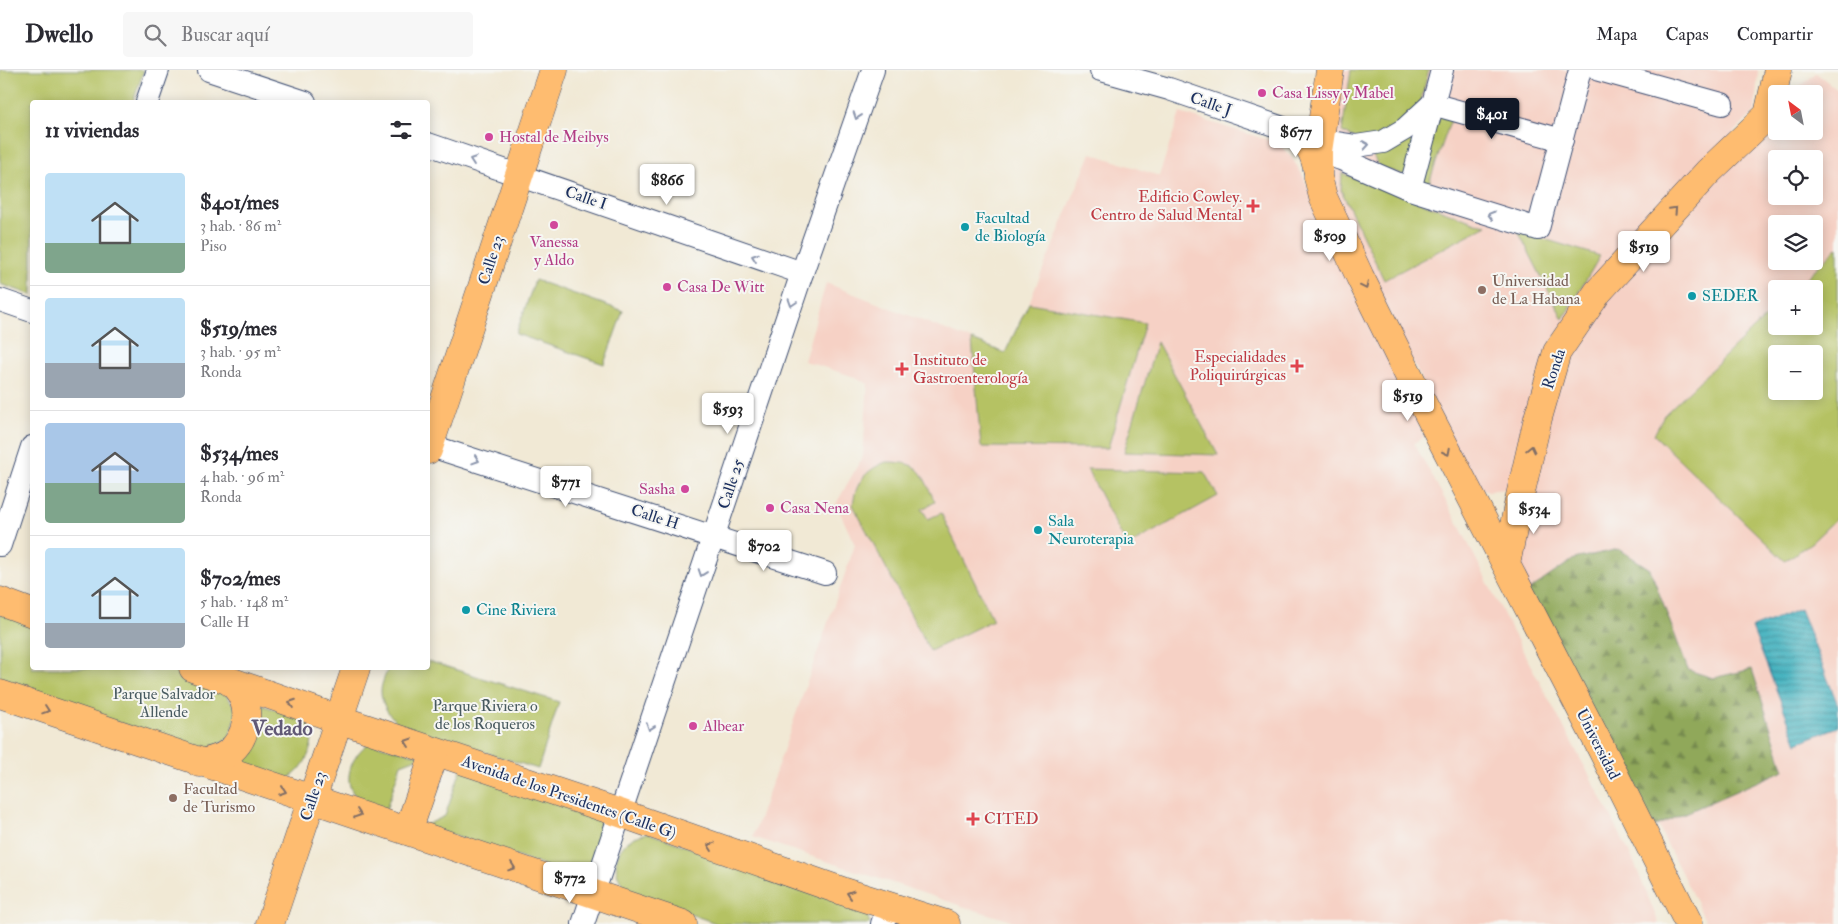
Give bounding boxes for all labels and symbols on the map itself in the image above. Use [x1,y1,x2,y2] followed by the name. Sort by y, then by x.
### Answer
[1272,83,1394,103] place label: Casa Lissy y Mabel
[1768,85,1822,140] north arrow
[1256,87,1268,99] marker: Casa Lissy y Mabel
[1187,88,1235,122] street label: Calle J
[1462,98,1522,140] pin: $401
[852,111,862,120] one-way arrow
[1266,116,1326,158] pin: $677
[499,127,609,147] place label: Hostal de Meibys
[483,131,495,143] marker: Hostal de Meibys
[1362,140,1371,150] one-way arrow
[470,155,478,165] one-way arrow
[637,164,697,206] pin: $866
[562,182,610,214] street label: Calle I
[1090,187,1242,225] place label: Edificio Cowley. Centro de Salud Mental
[1246,199,1260,213] marker: Edificio Cowley. Centro de Salud Mental
[1668,206,1677,215] one-way arrow
[975,208,1046,246] place label: Facultad de Biología
[1488,210,1496,220] one-way arrow
[548,219,560,231] marker: Vanessa y Aldo
[1300,220,1360,262] pin: $509
[959,221,971,233] marker: Facultad de Biología
[1614,230,1674,273] pin: $519
[529,232,579,270] place label: Vanessa y Aldo
[474,233,508,287] street label: Calle 23
[752,253,760,263] one-way arrow
[1492,271,1581,309] place label: Universidad de La Habana
[677,277,765,297] place label: Casa De Witt
[661,281,673,293] marker: Casa De Witt
[1359,281,1369,290] one-way arrow
[1476,284,1488,296] marker: Universidad de La Habana
[1702,286,1759,306] place label: SEDER
[1686,290,1698,302] marker: SEDER
[787,298,797,306] one-way arrow
[1538,346,1570,392] street label: Ronda
[1190,347,1286,385] place label: Especialidades Poliquirúrgicas
[913,350,1028,388] place label: Instituto de Gastroenterología
[1290,359,1304,373] marker: Especialidades Poliquirúrgicas
[895,362,909,376] marker: Instituto de Gastroenterología
[1378,380,1438,422] pin: $519
[698,392,758,435] pin: $593
[1525,444,1536,453] one-way arrow
[1441,447,1451,456] one-way arrow
[471,454,479,464] one-way arrow
[714,456,748,512] street label: Calle 25
[536,466,596,508] pin: $771
[639,479,675,499] place label: Sasha
[679,483,691,495] marker: Sasha
[1504,492,1564,535] pin: $534
[780,498,850,518] place label: Casa Nena
[628,500,682,534] street label: Calle H
[764,502,776,514] marker: Casa Nena
[1048,511,1134,550] place label: Sala Neuroterapia
[1032,524,1044,536] marker: Sala Neuroterapia
[734,530,794,572] pin: $702
[697,568,707,577] one-way arrow
[476,600,557,620] place label: Cine Riviera
[460,604,472,616] marker: Cine Riviera
[113,684,215,722] park label: Parque Salvador Allende
[432,696,538,734] park label: Parque Riviera o de los Roqueros
[289,699,297,709] one-way arrow
[41,704,50,714] one-way arrow
[1572,705,1624,783] street label: Universidad
[250,715,313,742] district label: Vedado
[702,716,744,736] place label: Albear
[687,720,699,732] marker: Albear
[645,722,655,731] one-way arrow
[404,738,412,748] one-way arrow
[458,751,679,843] street label: Avenida de los Presidentes (Calle G)
[296,769,330,823] street label: Calle 23
[183,779,255,817] place label: Facultad de Turismo
[278,785,286,795] one-way arrow
[167,792,179,804] marker: Facultad de Turismo
[353,808,362,818] one-way arrow
[984,809,1039,829] place label: CITED
[966,812,980,826] marker: CITED
[708,841,716,851] one-way arrow
[507,861,516,871] one-way arrow
[540,862,600,904] pin: $772
[846,889,855,899] one-way arrow

